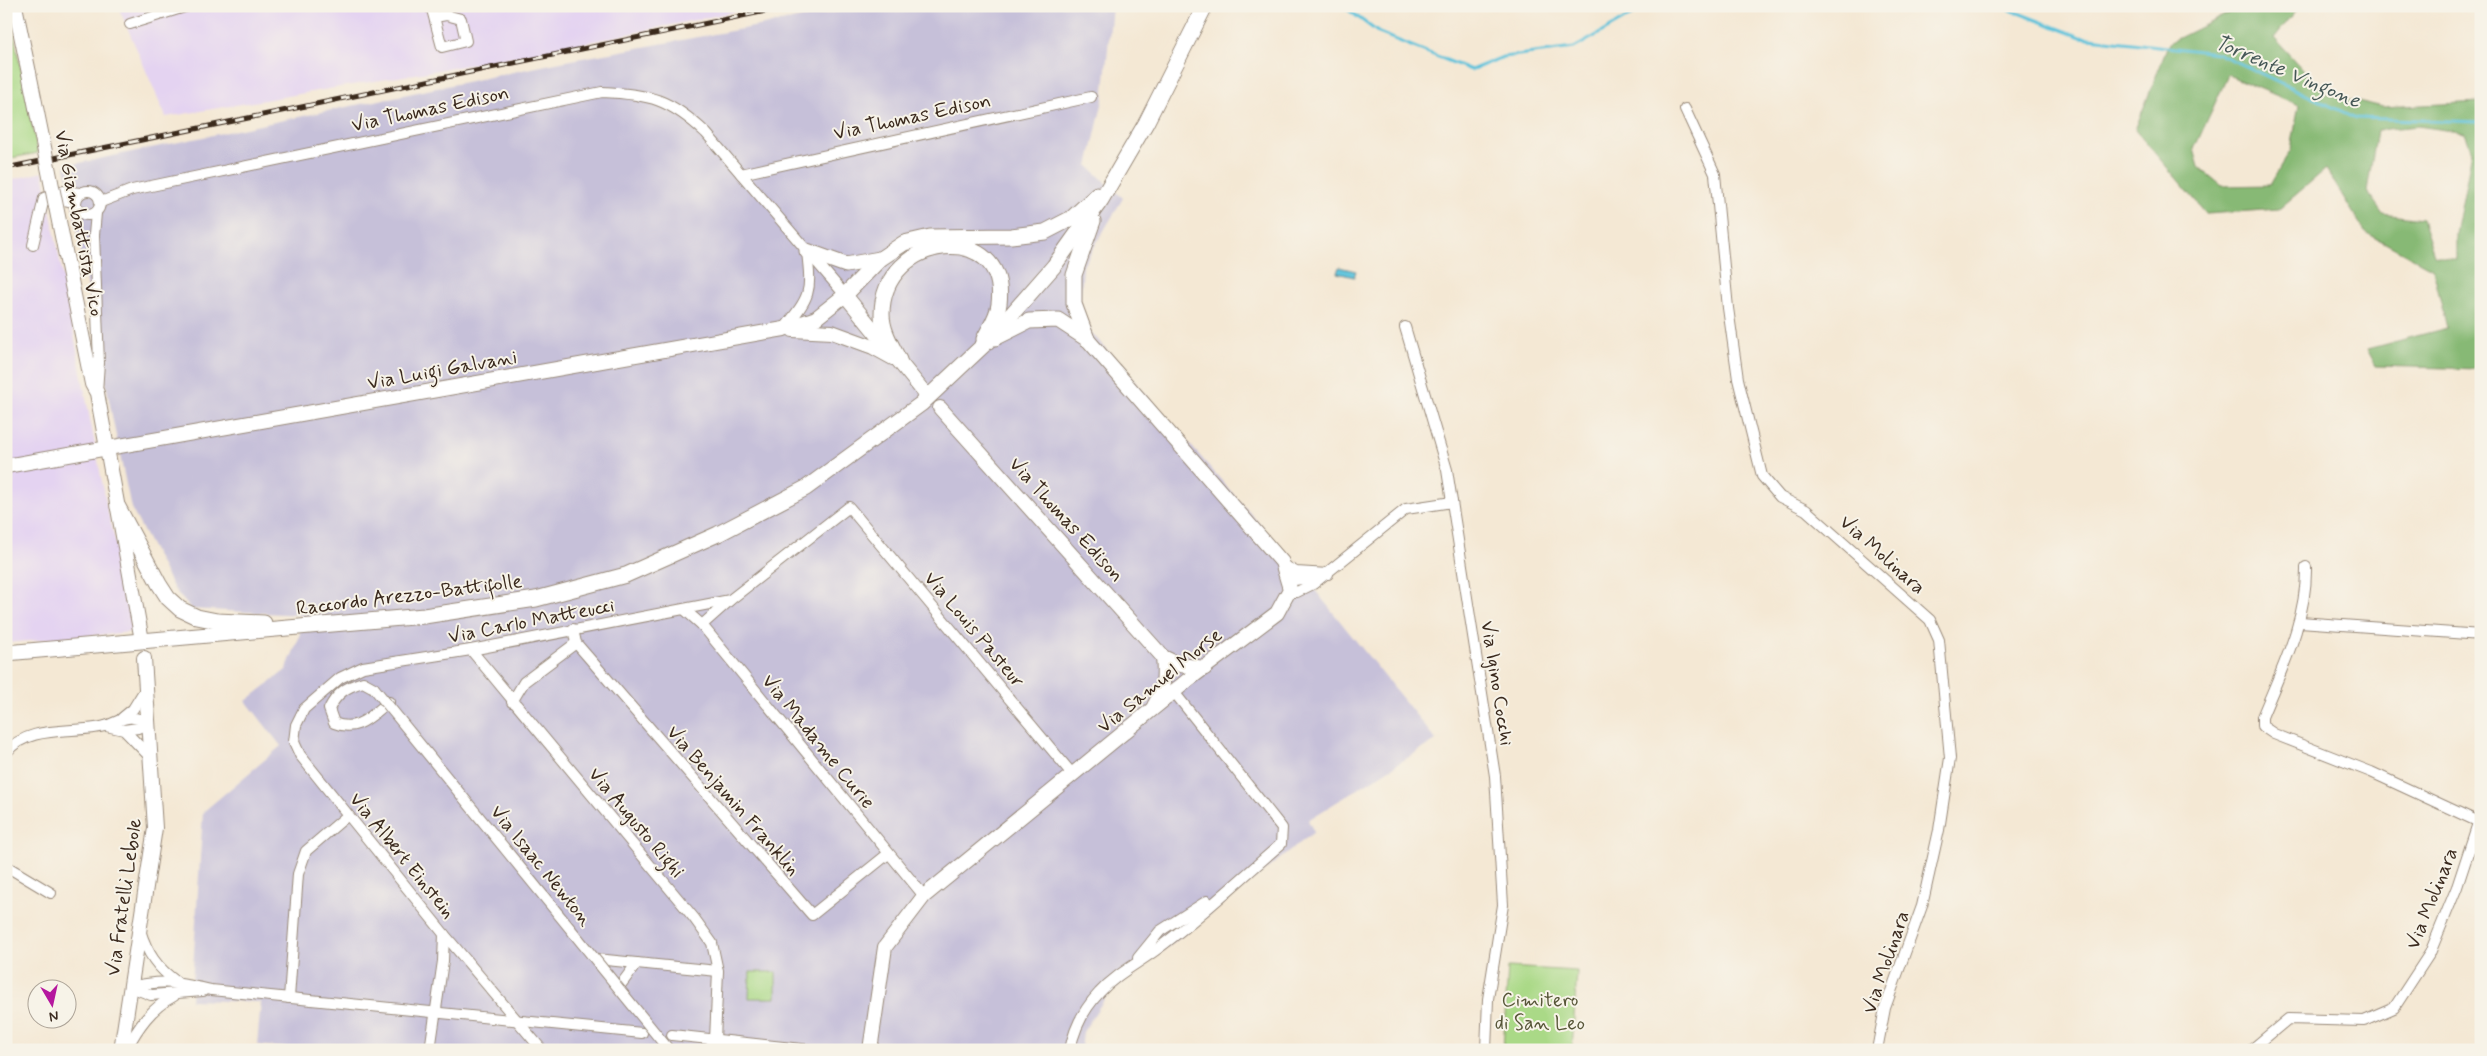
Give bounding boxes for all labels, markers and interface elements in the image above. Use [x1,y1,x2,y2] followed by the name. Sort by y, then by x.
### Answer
[2209,28,2366,118] water label: Torrente Vingone
[349,80,511,139] street label: Via Thomas Edison
[831,88,993,147] street label: Via Thomas Edison
[47,128,110,319] street label: Via Giambattista Vico
[365,344,520,399] street label: Via Luigi Galvani
[1002,451,1130,589] street label: Via Thomas Edison
[1833,509,1931,601] street label: Via Molinara
[917,566,1031,694] street label: Via Louis Pasteur
[295,568,524,625] street label: Raccordo Arezzo-Battifolle
[446,592,617,651] street label: Via Carlo Matteucci
[1473,619,1520,748] street label: Via Igino Cocchi
[1092,622,1228,740] street label: Via Samuel Morse
[755,669,881,815] street label: Via Madame Curie
[660,720,806,882] street label: Via Benjamin Franklin
[580,762,690,885] street label: Via Augusto Righi
[342,787,461,925] street label: Via Albert Einstein
[483,800,598,933] street label: Via Isaac Newton
[100,817,149,978] street label: Via Fratelli Lebole
[2400,844,2465,953] street label: Via Molinara
[1856,907,1917,1018] street label: Via Molinara
[28,978,78,1028] north arrow
[1495,987,1585,1037] park label: Cimitero di San Leo
[48,1006,60,1025] text: N

